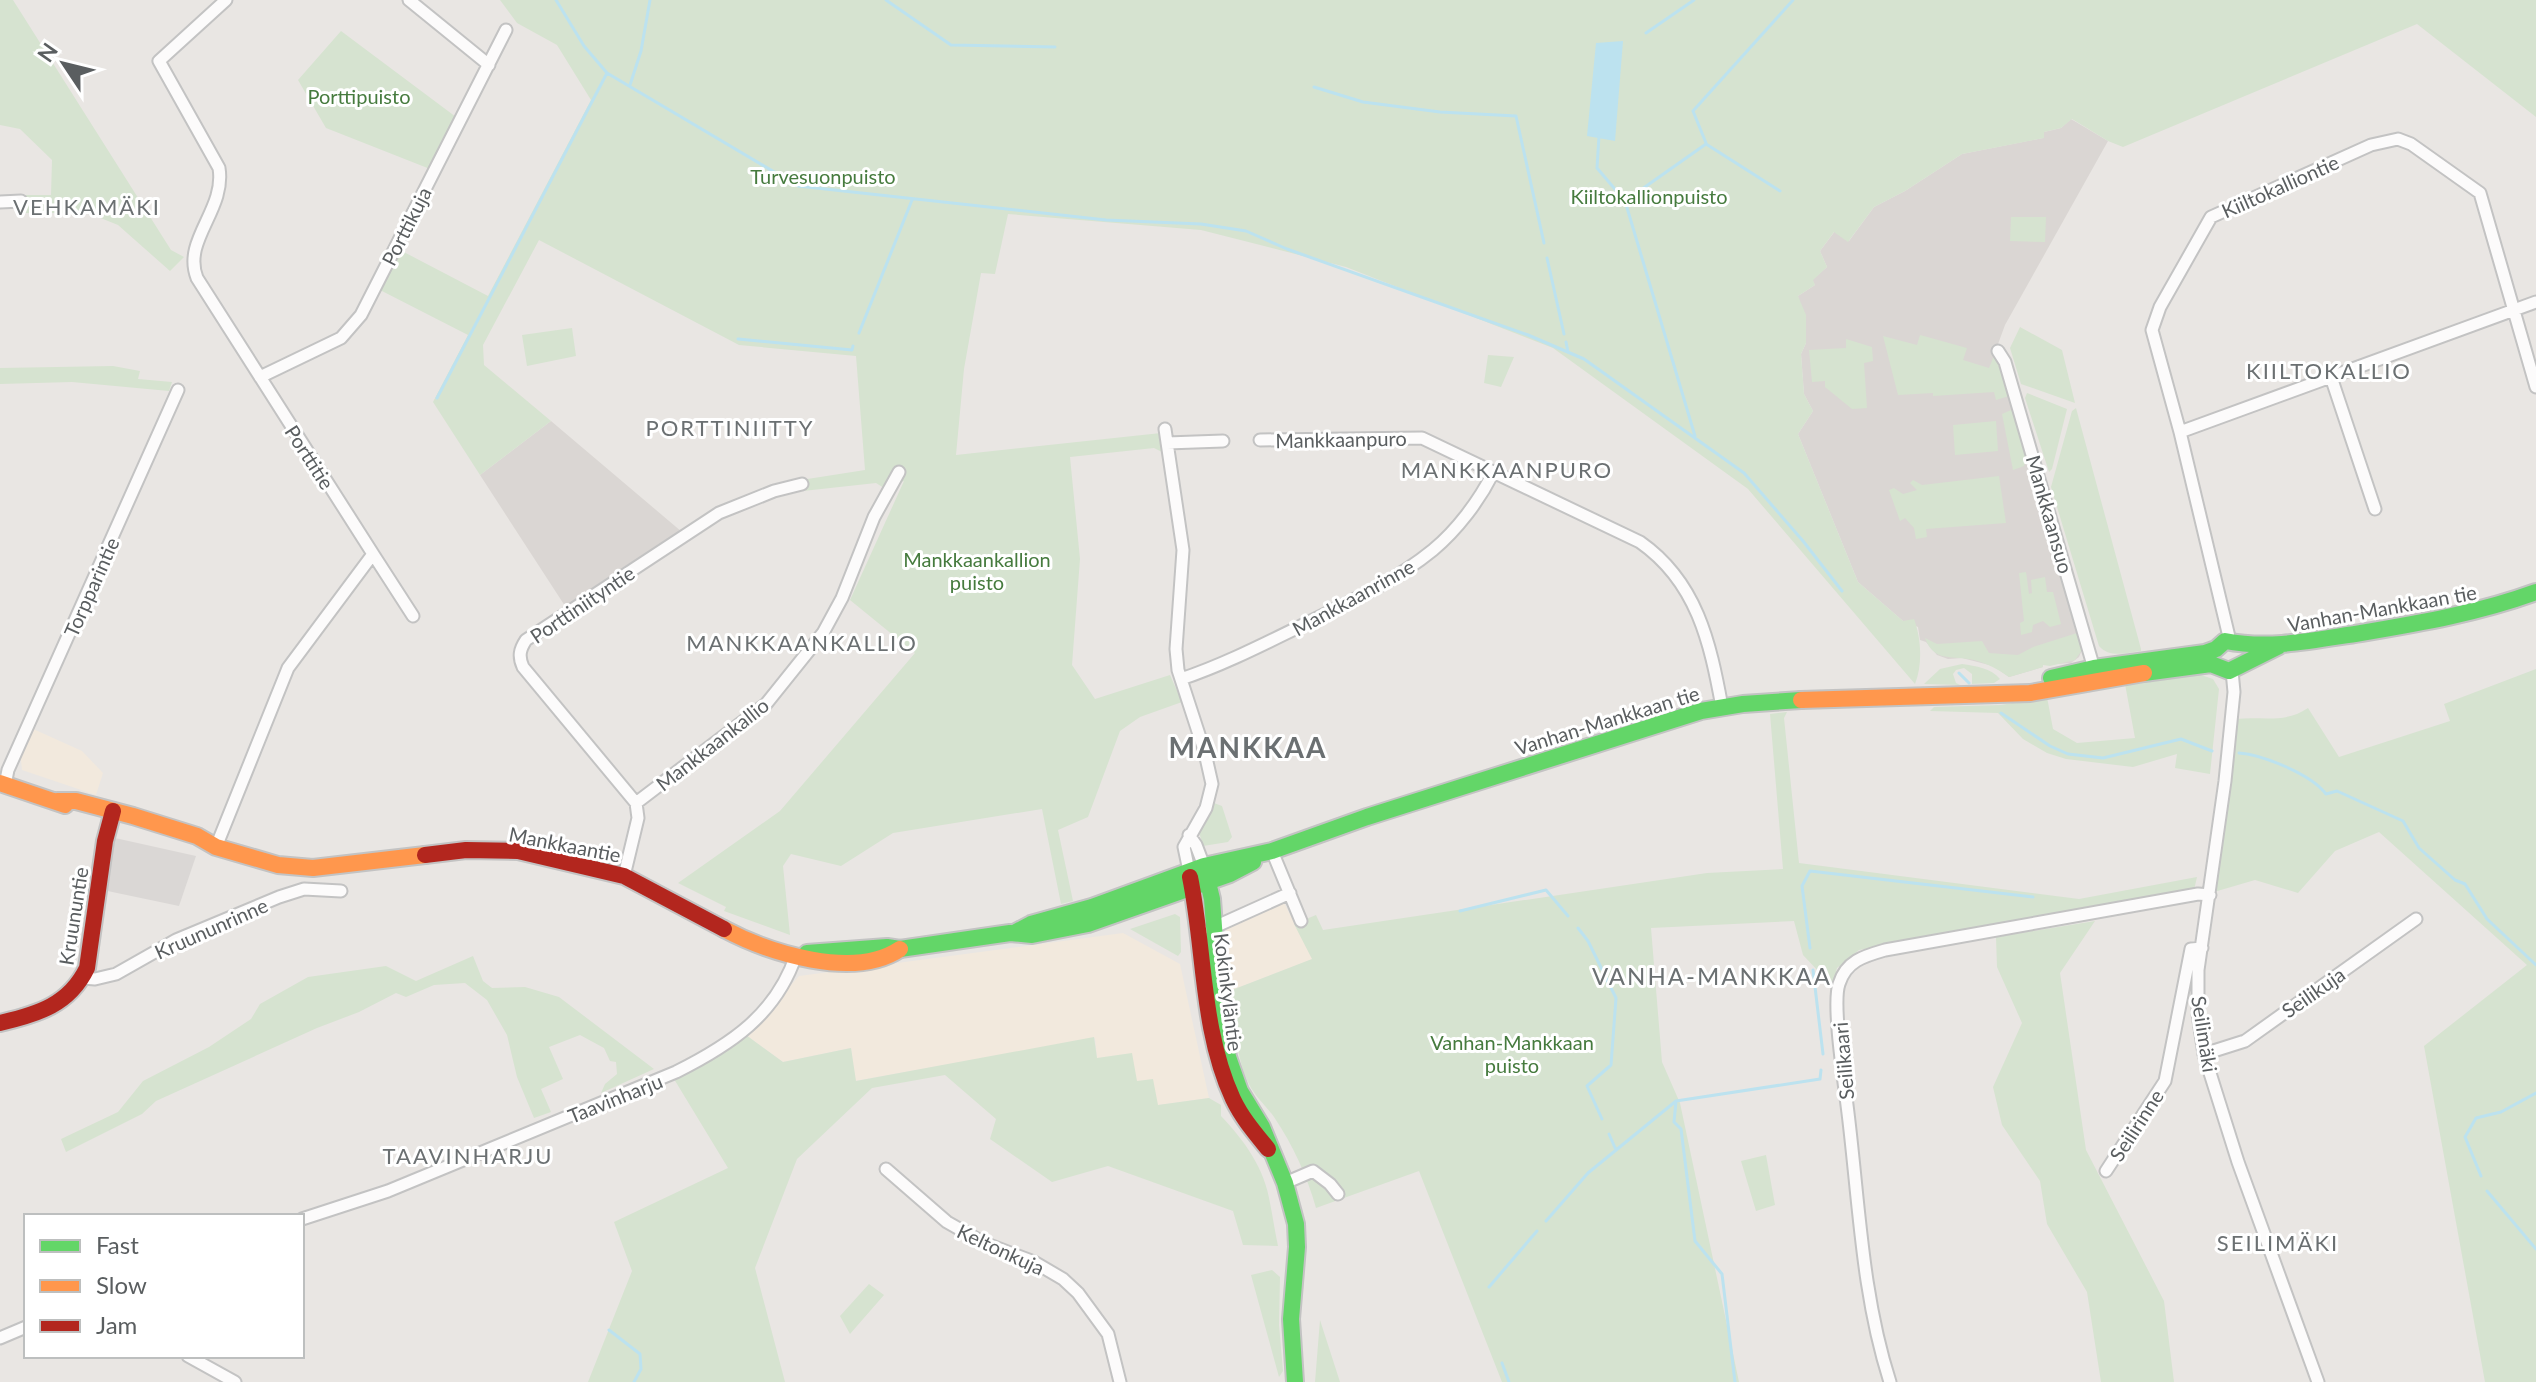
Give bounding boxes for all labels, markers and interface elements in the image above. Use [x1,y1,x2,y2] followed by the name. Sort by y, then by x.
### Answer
[24,24,104,104] north arrow
[31,38,63,67] text: N
[308,84,411,108] park label: Porttipuisto
[2218,149,2342,223] street label: Kiiltokalliontie
[750,164,896,188] park label: Turvesuonpuisto
[376,183,436,269] street label: Porttikuja
[1570,184,1728,208] park label: Kiiltokallionpuisto
[13,193,161,220] district label: VEHKAMÄKI
[2246,357,2412,384] district label: KIILTOKALLIO
[645,414,815,441] district label: PORTTINIITTY
[280,420,340,494] street label: Porttitie
[1275,426,1407,452] street label: Mankkaanpuro
[2022,452,2078,576] street label: Mankkaansuo
[1401,456,1613,483] district label: MANKKAANPURO
[58,534,124,640] street label: Torpparintie
[903,547,1051,594] park label: Mankkaankallion puisto
[1288,554,1418,640] street label: Mankkaanrinne
[525,560,639,648] street label: Porttiniityntie
[2286,580,2478,636] street label: Vanhan-Mankkaan tie
[686,629,918,656] district label: MANKKAANKALLIO
[1512,681,1702,759] street label: Vanhan-Mankkaan tie
[651,693,773,795] street label: Mankkaankallio
[1169,730,1327,764] district label: MANKKAA
[507,821,623,867] street label: Mankkaantie
[53,865,93,967] street label: Kruununtie
[151,892,271,964] street label: Kruununrinne
[1210,931,1248,1053] street label: Kokinkyläntie
[1592,961,1832,990] district label: VANHA-MANKKAA
[2277,962,2349,1022] street label: Seilikuja
[2187,994,2223,1074] street label: Seilimäki
[1828,1021,1858,1101] street label: Seilikaari
[1430,1030,1594,1077] park label: Vanhan-Mankkaan puisto
[564,1068,666,1128] street label: Taavinharju
[2104,1085,2168,1165] street label: Seilirinne
[383,1142,553,1169] district label: TAAVINHARJU
[24,1214,304,1358] legend
[954,1218,1048,1280] street label: Keltonkuja
[2217,1229,2339,1256] district label: SEILIMÄKI
[96,1230,139,1259] text: Fast
[96,1270,147,1299] text: Slow
[96,1310,137,1339] text: Jam

